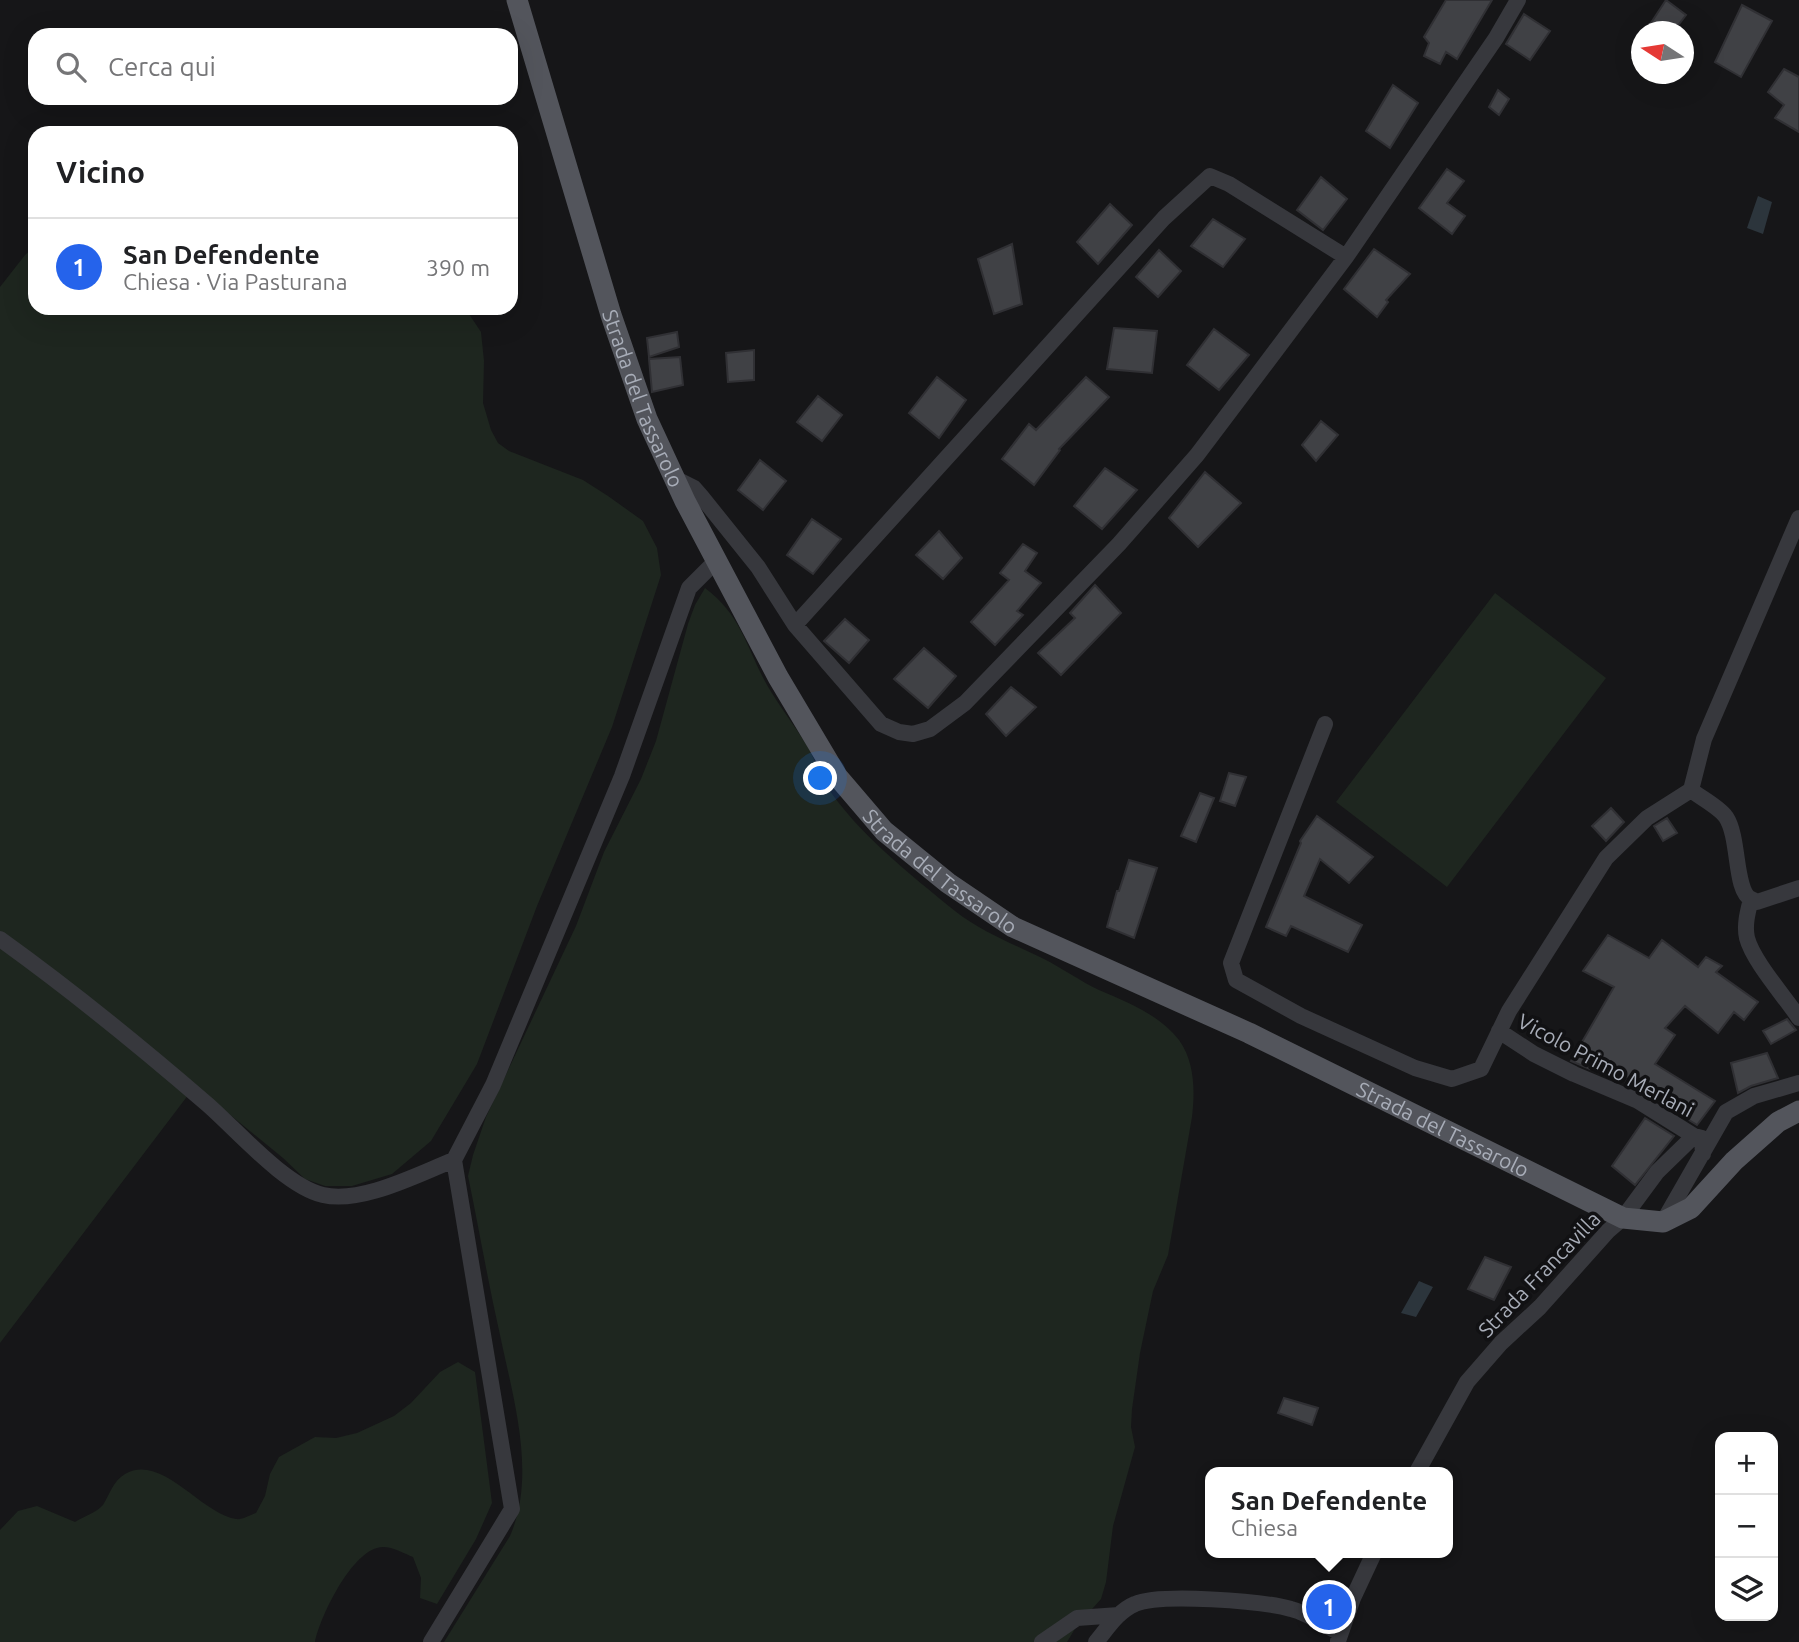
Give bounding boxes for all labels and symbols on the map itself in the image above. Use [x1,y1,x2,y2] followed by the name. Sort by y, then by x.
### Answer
[1631,21,1694,84] north arrow
[598,306,689,491] street label: Strada del Tassarolo
[803,761,837,795] your location
[858,804,1022,938] street label: Strada del Tassarolo
[1514,1008,1698,1122] street label: Vicolo Primo Merlani
[1353,1076,1533,1182] street label: Strada del Tassarolo
[1473,1206,1605,1342] street label: Strada Francavilla
[1306,1581,1352,1633] pin: 1

